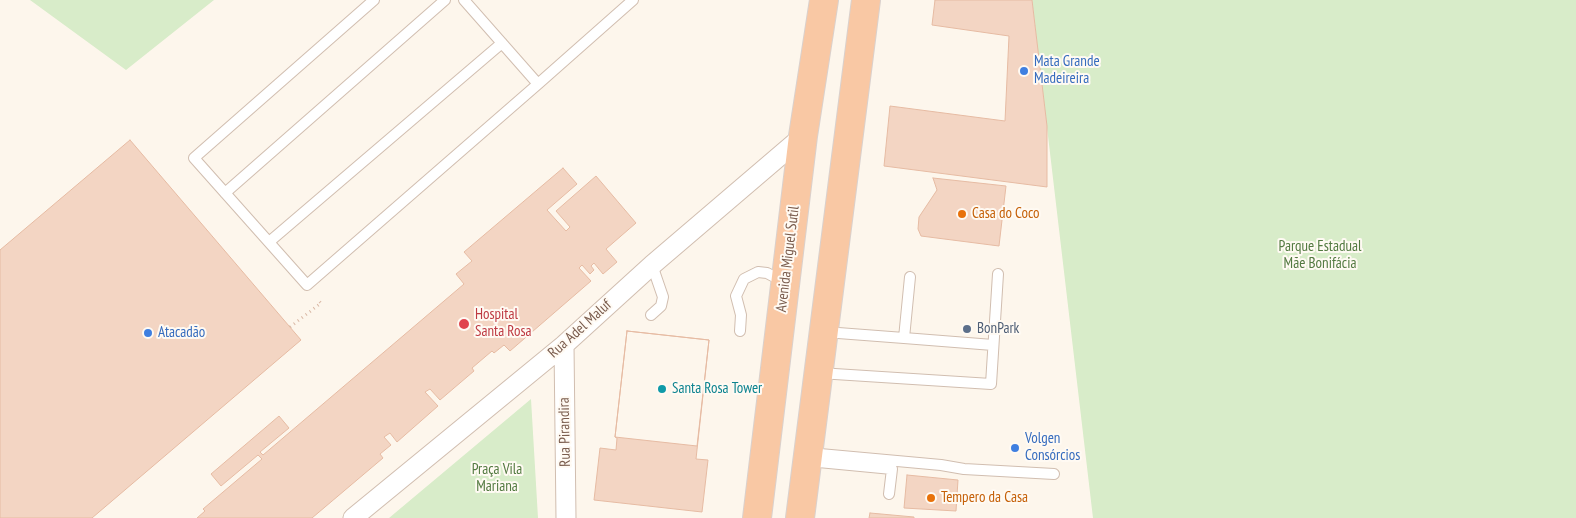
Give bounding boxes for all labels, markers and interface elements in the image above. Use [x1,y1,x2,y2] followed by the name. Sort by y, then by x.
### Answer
[1034,53,1100,88] place label: Mata Grande Madeireira
[1018,65,1030,77] marker: Mata Grande Madeireira
[773,205,803,313] street label: Avenida Miguel Sutil
[972,205,1040,223] place label: Casa do Coco
[956,208,968,220] marker: Casa do Coco
[1279,238,1361,273] park label: Parque Estadual Mãe Bonifácia
[545,296,615,362] street label: Rua Adel Maluf
[475,306,531,341] place label: Hospital Santa Rosa
[457,317,471,331] marker: Hospital Santa Rosa
[977,320,1019,338] place label: BonPark
[961,323,973,335] marker: BonPark
[158,324,205,342] place label: Atacadão
[142,327,154,339] marker: Atacadão
[672,380,762,398] place label: Santa Rosa Tower
[656,383,668,395] marker: Santa Rosa Tower
[555,397,575,467] street label: Rua Pirandira
[1025,430,1080,465] place label: Volgen Consórcios
[1009,442,1021,454] marker: Volgen Consórcios
[472,461,522,496] park label: Praça Vila Mariana
[941,489,1028,507] place label: Tempero da Casa
[925,492,937,504] marker: Tempero da Casa

